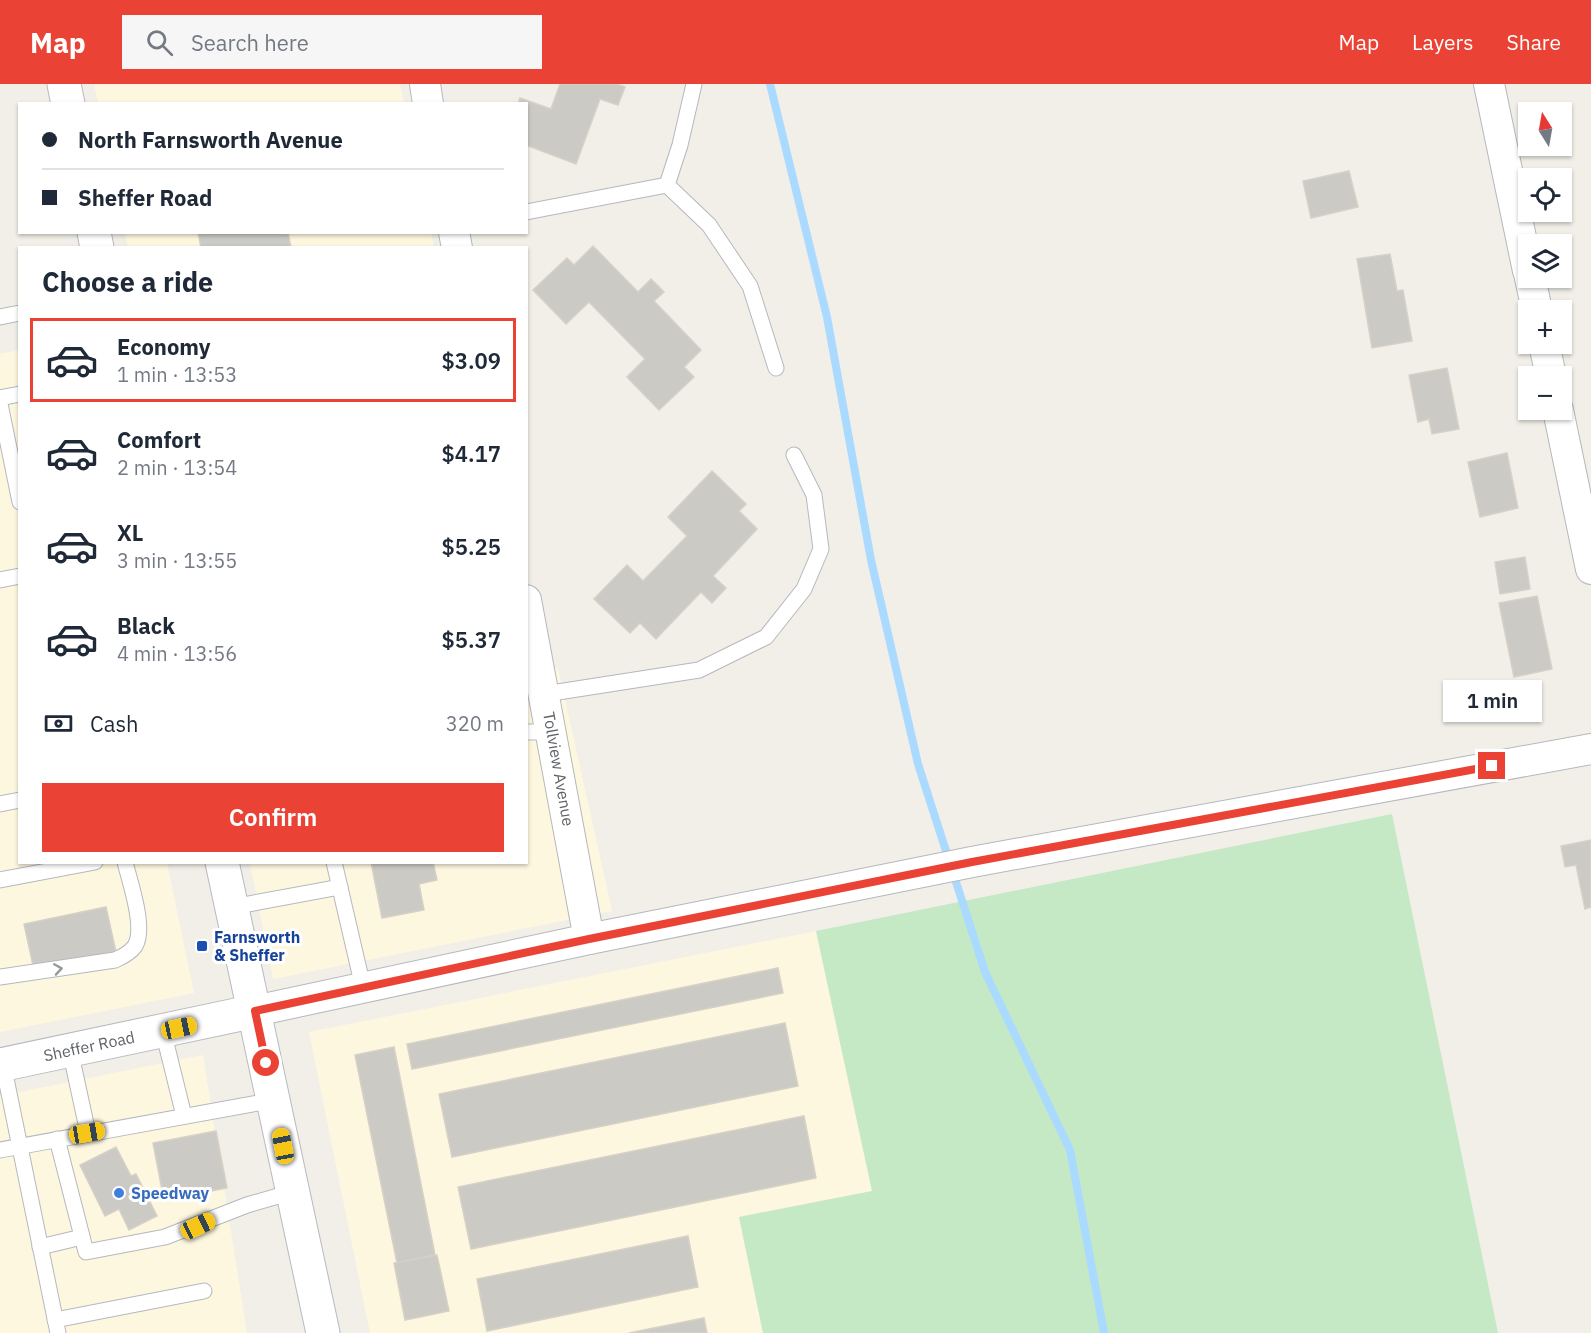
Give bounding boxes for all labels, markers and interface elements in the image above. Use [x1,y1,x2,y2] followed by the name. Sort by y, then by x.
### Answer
[122,15,542,69] search box
[30,24,86,61] text: Map
[143,26,176,59] icon: search
[191,28,309,57] text: Search here
[1339,28,1379,56] text: Map
[1412,28,1474,56] text: Layers
[1507,28,1561,56] text: Share
[1518,102,1572,156] north arrow
[1518,102,1572,420] map controls
[78,125,343,154] text: North Farnsworth Avenue
[1518,168,1572,222] button: locate
[78,183,212,212] text: Sheffer Road
[1518,234,1572,288] button: layers
[42,264,213,299] text: Choose a ride
[1518,300,1572,354] button: +
[117,332,211,361] text: Economy
[45,333,99,387] icon: car
[442,346,501,375] text: $3.09
[117,361,237,388] text: 1 min · 13:53
[1518,366,1572,420] button: −
[117,425,201,454] text: Comfort
[45,426,99,480] icon: car
[442,439,501,468] text: $4.17
[117,454,237,481] text: 2 min · 13:54
[117,518,143,547] text: XL
[45,519,99,573] icon: car
[442,532,501,561] text: $5.25
[117,547,237,574] text: 3 min · 13:55
[117,611,175,640] text: Black
[45,612,99,666] icon: car
[442,625,501,654] text: $5.37
[117,640,237,667] text: 4 min · 13:56
[1442,679,1541,721] callout: 1 min
[1467,687,1518,714] text: 1 min
[42,707,75,740] icon: cash
[90,709,139,738] text: Cash
[446,710,504,737] text: 320 m
[539,710,579,828] street label: Tollview Avenue
[1478,752,1505,779] route end
[42,783,504,852] button: Confirm
[214,927,300,965] place label: Farnsworth & Sheffer
[195,939,209,953] marker: Farnsworth & Sheffer
[53,964,62,976] one-way arrow
[160,1015,198,1041] car
[42,1027,136,1065] street label: Sheffer Road
[252,1049,279,1076] route start
[68,1121,106,1145] car
[271,1127,295,1165] car
[131,1183,210,1203] place label: Speedway
[112,1186,126,1200] marker: Speedway
[178,1210,218,1242] car

